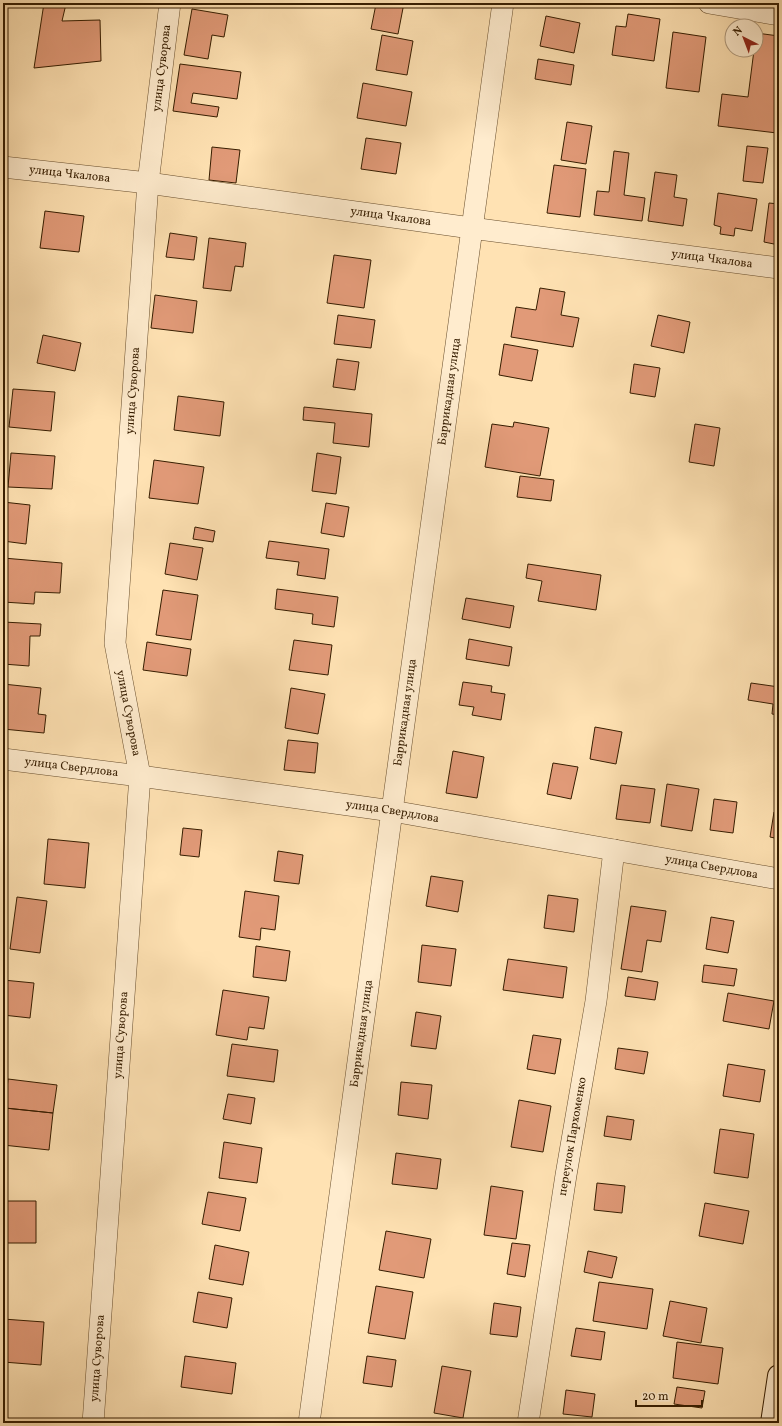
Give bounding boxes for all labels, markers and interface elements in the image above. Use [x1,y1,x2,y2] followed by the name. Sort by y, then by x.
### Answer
[724,18,764,58] north arrow
[730,23,746,40] text: N
[149,24,175,112] street label: улица Суворова
[28,162,111,187] street label: улица Чкалова
[349,203,432,230] street label: улица Чкалова
[670,246,754,272] street label: улица Чкалова
[434,337,465,446] street label: Баррикадная улица
[122,346,144,435] street label: улица Суворова
[390,658,421,767] street label: Баррикадная улица
[112,669,144,757] street label: улица Суворова
[24,754,119,781] street label: улица Свердлова
[345,797,440,827] street label: улица Свердлова
[664,851,759,883] street label: улица Свердлова
[347,979,377,1088] street label: Баррикадная улица
[110,991,132,1079] street label: улица Суворова
[555,1076,591,1197] street label: переулок Пархоменко
[87,1314,109,1402] street label: улица Суворова
[636,1382,702,1408] scale bar
[642,1389,669,1405] text: 20 m

